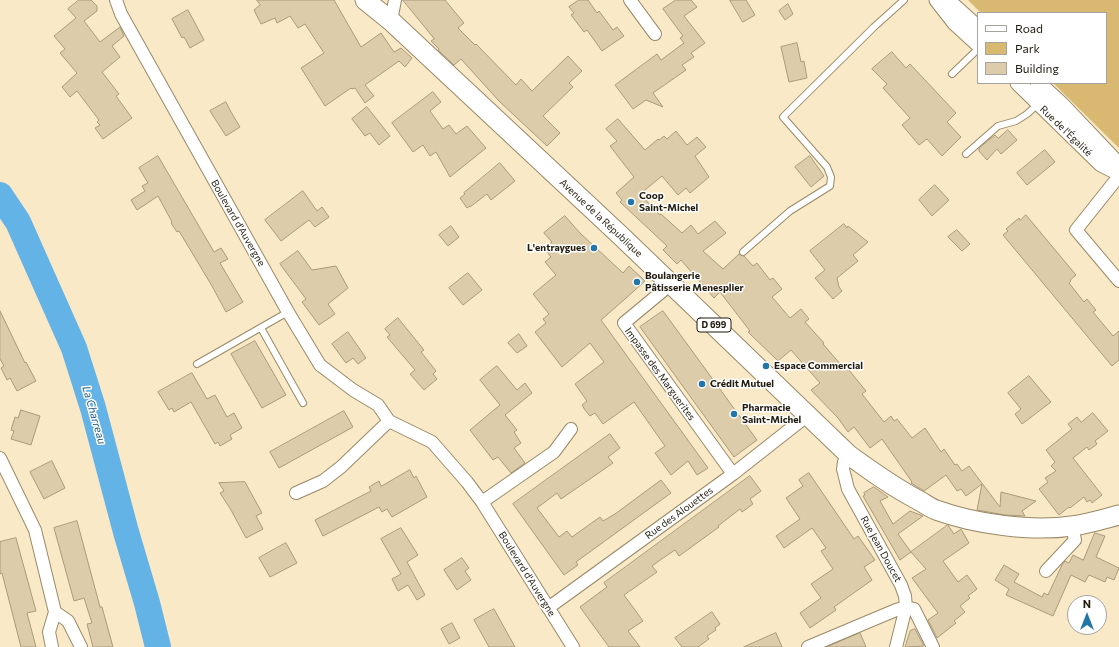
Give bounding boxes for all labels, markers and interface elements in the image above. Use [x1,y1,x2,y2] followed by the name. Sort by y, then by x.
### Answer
[977,12,1107,84] legend
[1015,21,1043,35] text: Road
[1015,41,1040,55] text: Park
[1015,61,1059,75] text: Building
[1037,103,1095,159] street label: Rue de l'Égalité
[557,177,645,259] street label: Avenue de la République
[208,178,268,268] street label: Boulevard d'Auvergne
[639,190,698,214] place label: Coop Saint-Michel
[626,197,636,207] marker: Coop Saint-Michel
[527,242,586,254] place label: L'entraygues
[589,243,599,253] marker: L'entraygues
[645,270,744,294] place label: Boulangerie Pâtisserie Menesplier
[632,277,642,287] marker: Boulangerie Pâtisserie Menesplier
[697,318,731,332] road number: D 699
[622,325,698,423] street label: Impasse des Marguerites
[774,360,863,372] place label: Espace Commercial
[761,361,771,371] marker: Espace Commercial
[710,378,774,390] place label: Crédit Mutuel
[697,379,707,389] marker: Crédit Mutuel
[79,384,109,446] water label: La Charreau
[742,402,801,426] place label: Pharmacie Saint-Michel
[729,409,739,419] marker: Pharmacie Saint-Michel
[643,484,715,542] street label: Rue des Alouettes
[858,514,904,584] street label: Rue Jean Doucet
[496,529,558,619] street label: Boulevard d'Auvergne
[1067,595,1107,635] north arrow
[1083,597,1091,610] text: N

